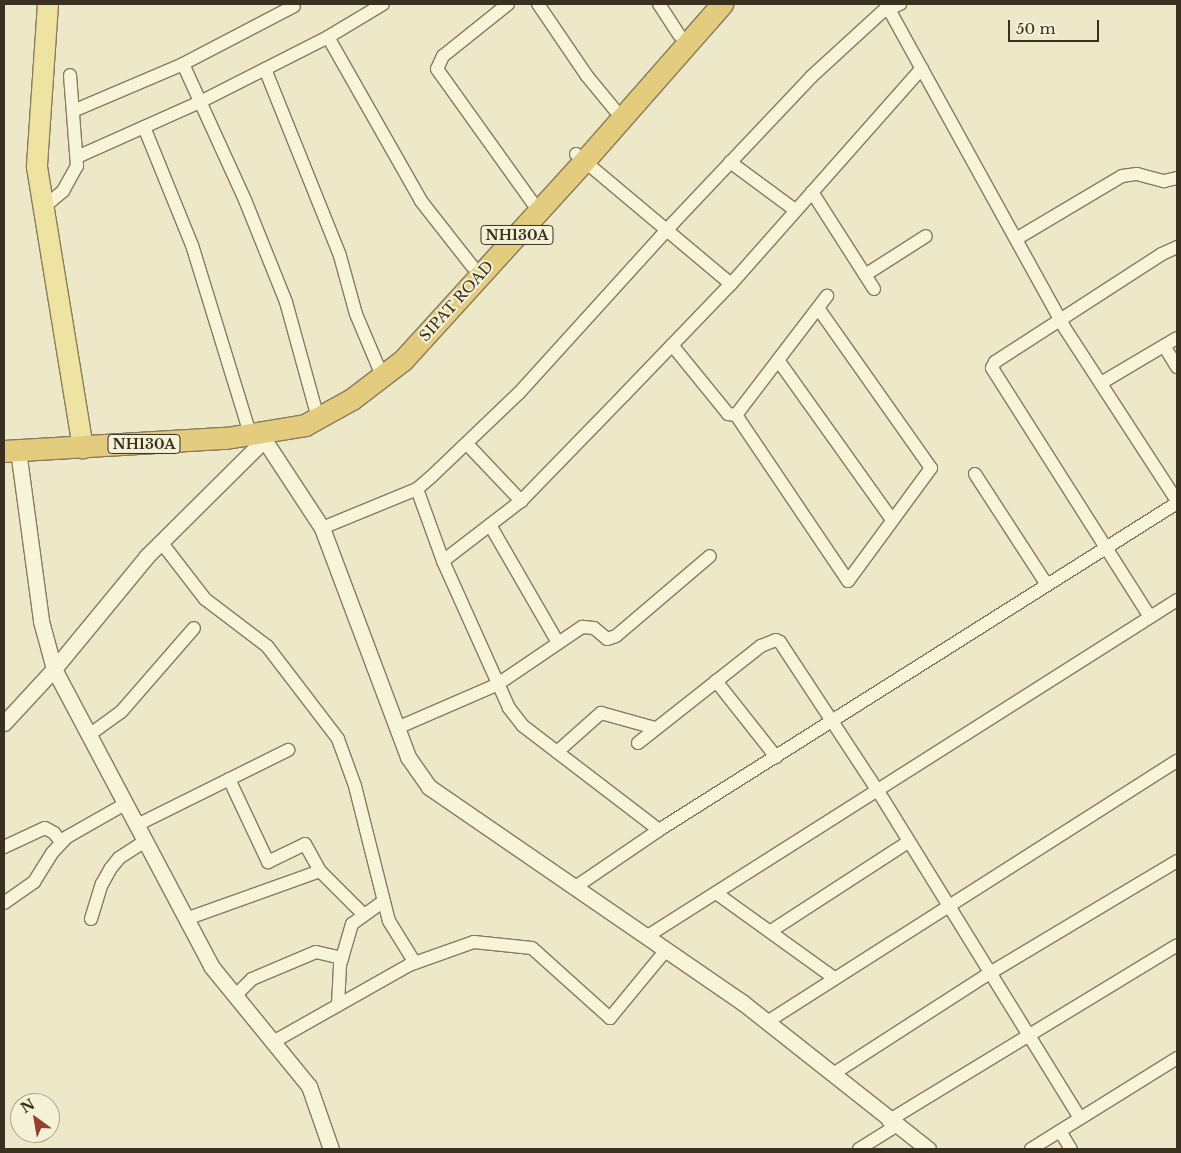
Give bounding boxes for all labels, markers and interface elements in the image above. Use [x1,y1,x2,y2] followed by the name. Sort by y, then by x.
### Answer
[1011,10,1102,42] scale bar
[1016,19,1056,38] text: 50 m
[480,224,554,246] road number: NH130A
[415,257,497,345] street label: SIPAT ROAD
[106,432,182,456] road number: NH130A
[10,1093,60,1143] north arrow
[17,1095,38,1117] text: N

